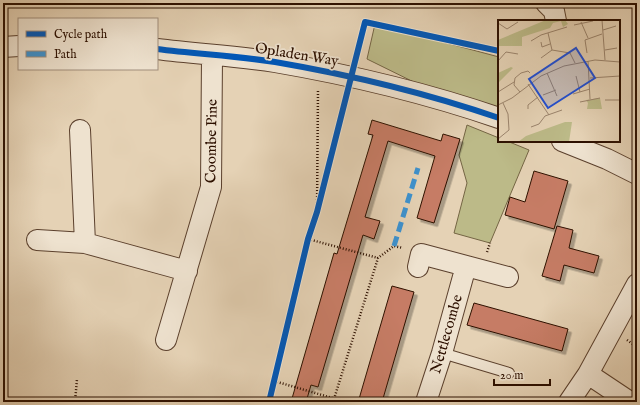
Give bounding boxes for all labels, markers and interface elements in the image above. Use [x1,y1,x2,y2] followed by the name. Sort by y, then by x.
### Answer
[18,18,158,70] legend
[498,20,620,142] inset map
[54,27,108,43] text: Cycle path
[254,39,341,71] street label: Opladen Way
[54,47,77,62] text: Path
[201,99,222,183] street label: Coombe Pine
[426,292,467,376] street label: Nettlecombe
[494,361,550,387] scale bar
[500,368,523,383] text: 20 m

